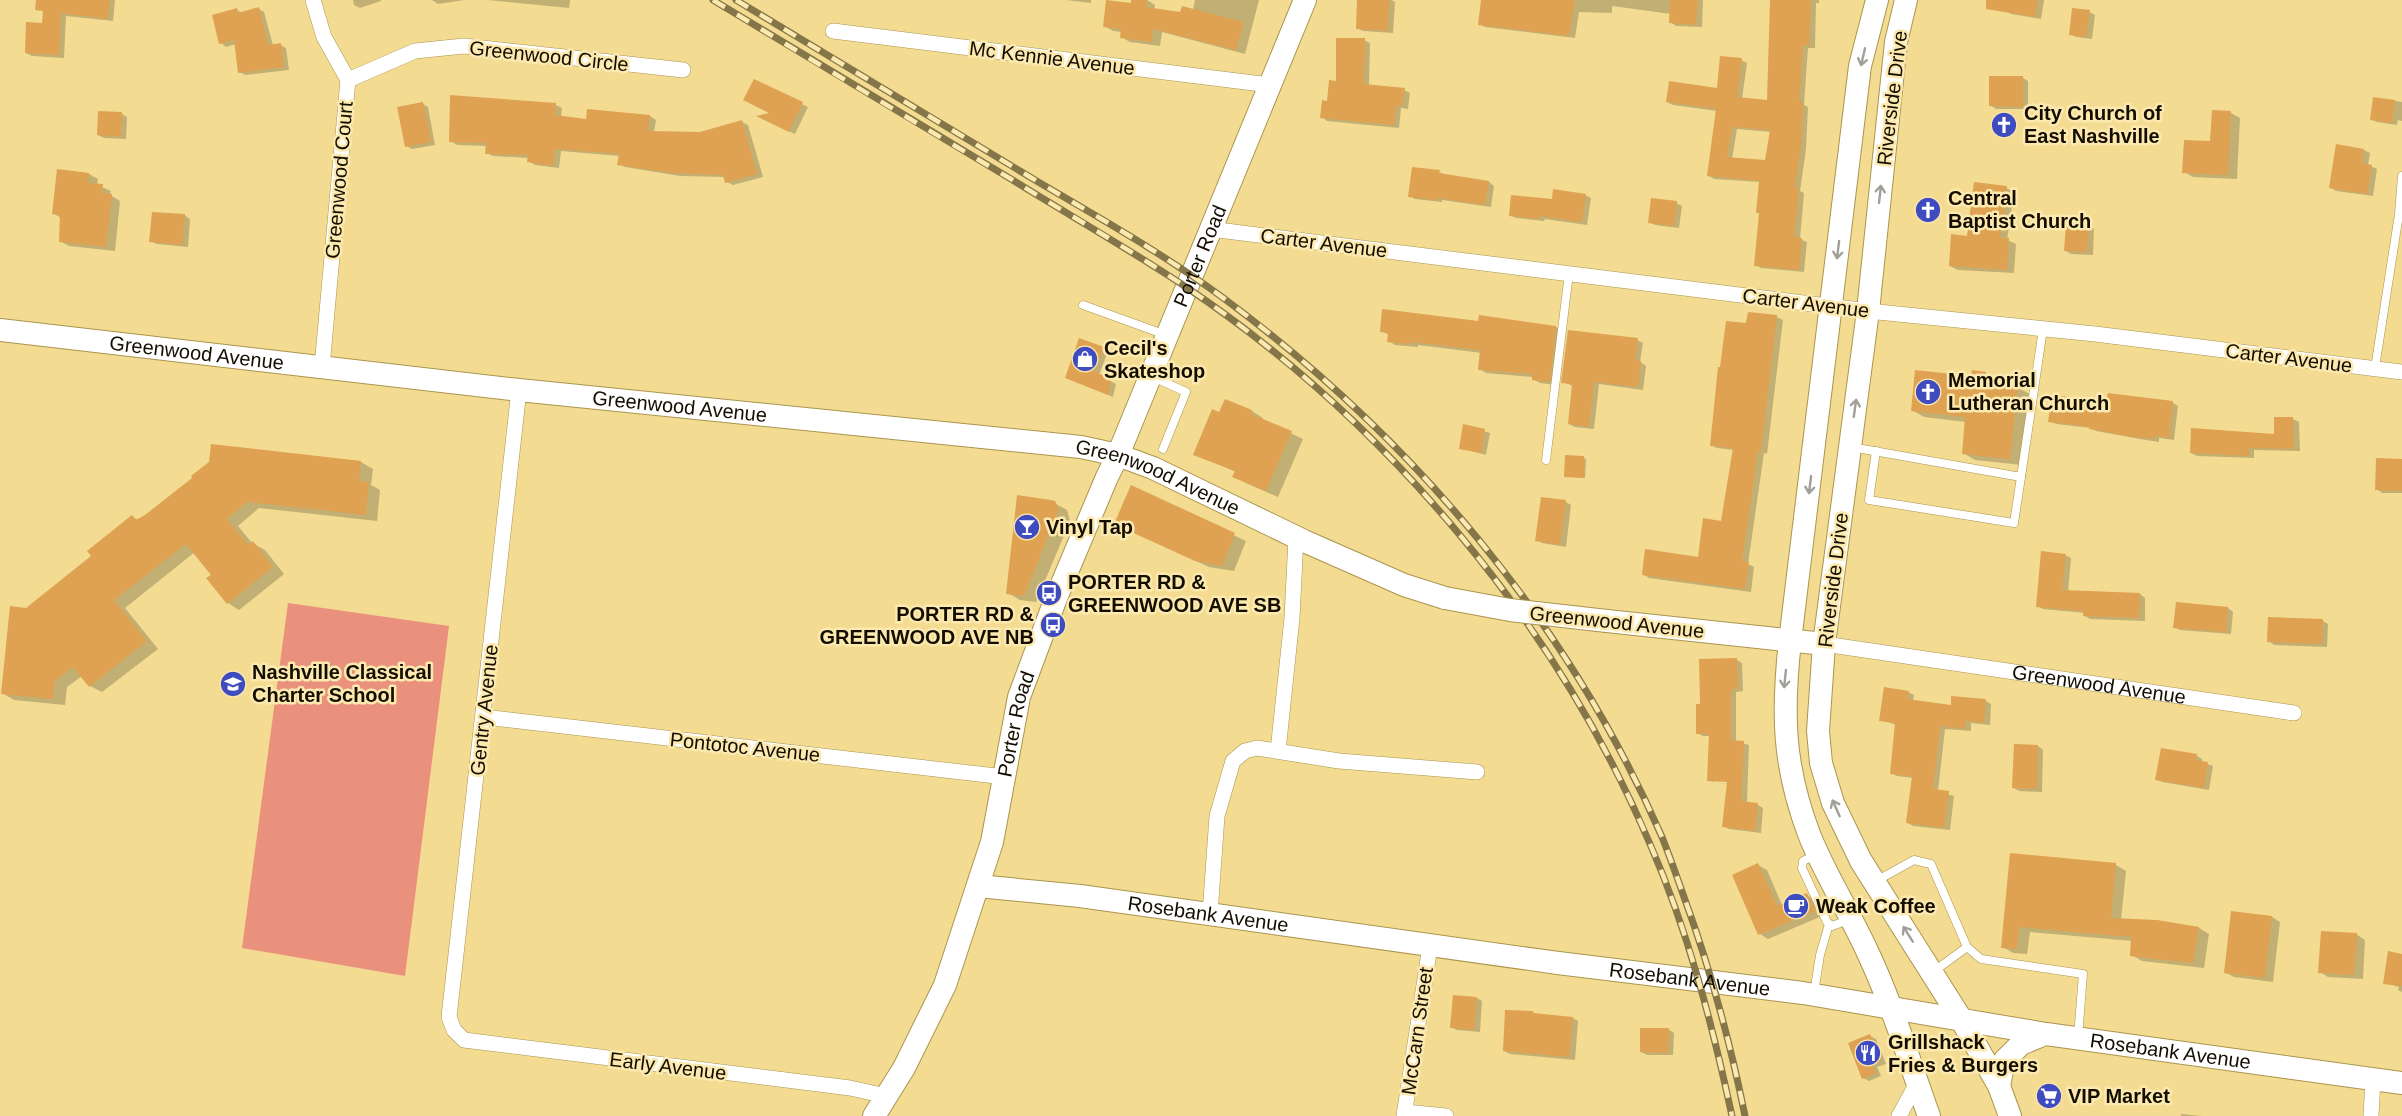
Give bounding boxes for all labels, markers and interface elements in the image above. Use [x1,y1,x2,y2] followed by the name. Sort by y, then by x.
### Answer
[1873,29,1911,167] street label: Riverside Drive
[468,37,630,75] street label: Greenwood Circle
[968,37,1136,79] street label: Mc Kennie Avenue
[1856,47,1868,66] one-way arrow
[321,100,357,260] street label: Greenwood Court
[2024,102,2162,147] place label: City Church of East Nashville
[1989,110,2019,140] church icon: City Church of East Nashville
[1875,184,1886,204] one-way arrow
[1948,187,2091,232] place label: Central Baptist Church
[1913,195,1943,225] church icon: Central Baptist Church
[1169,202,1230,310] street label: Porter Road
[1259,224,1389,262] street label: Carter Avenue
[1833,240,1844,260] one-way arrow
[1741,284,1871,322] street label: Carter Avenue
[108,332,285,374] street label: Greenwood Avenue
[1104,337,1205,382] place label: Cecil's Skateshop
[2224,339,2354,377] street label: Carter Avenue
[1070,344,1100,374] shop icon: Cecil's Skateshop
[1948,369,2109,414] place label: Memorial Lutheran Church
[1913,377,1943,407] church icon: Memorial Lutheran Church
[591,387,768,426] street label: Greenwood Avenue
[1850,399,1861,419] one-way arrow
[1074,435,1243,519] street label: Greenwood Avenue
[1804,475,1815,495] one-way arrow
[1814,511,1852,649] street label: Riverside Drive
[1012,512,1042,542] bar icon: Vinyl Tap
[1046,516,1133,538] place label: Vinyl Tap
[1068,571,1281,616] place label: PORTER RD & GREENWOOD AVE SB
[1034,578,1064,608] bus stop icon: PORTER RD & GREENWOOD AVE SB
[1529,602,1705,642] street label: Greenwood Avenue
[820,603,1034,648] place label: PORTER RD & GREENWOOD AVE NB
[1038,610,1068,640] bus stop icon: PORTER RD & GREENWOOD AVE NB
[466,643,502,777] street label: Gentry Avenue
[252,661,432,706] place label: Nashville Classical Charter School
[2011,661,2187,708] street label: Greenwood Avenue
[993,668,1039,779] street label: Porter Road
[1780,668,1791,688] one-way arrow
[218,669,248,699] school or university icon: Nashville Classical Charter School
[669,728,821,766] street label: Pontotoc Avenue
[1830,800,1841,818] one-way arrow
[1781,891,1811,921] cafe icon: Weak Coffee
[1127,892,1290,936] street label: Rosebank Avenue
[1816,895,1936,917] place label: Weak Coffee
[1901,926,1913,943] one-way arrow
[1608,958,1772,1000] street label: Rosebank Avenue
[1397,965,1437,1096] street label: McCarn Street
[2089,1029,2252,1073] street label: Rosebank Avenue
[1888,1031,2038,1076] place label: Grillshack Fries & Burgers
[1853,1038,1883,1068] restaurant icon: Grillshack Fries & Burgers
[608,1048,728,1084] street label: Early Avenue
[2034,1081,2064,1111] supermarket icon: VIP Market
[2068,1085,2170,1107] place label: VIP Market

